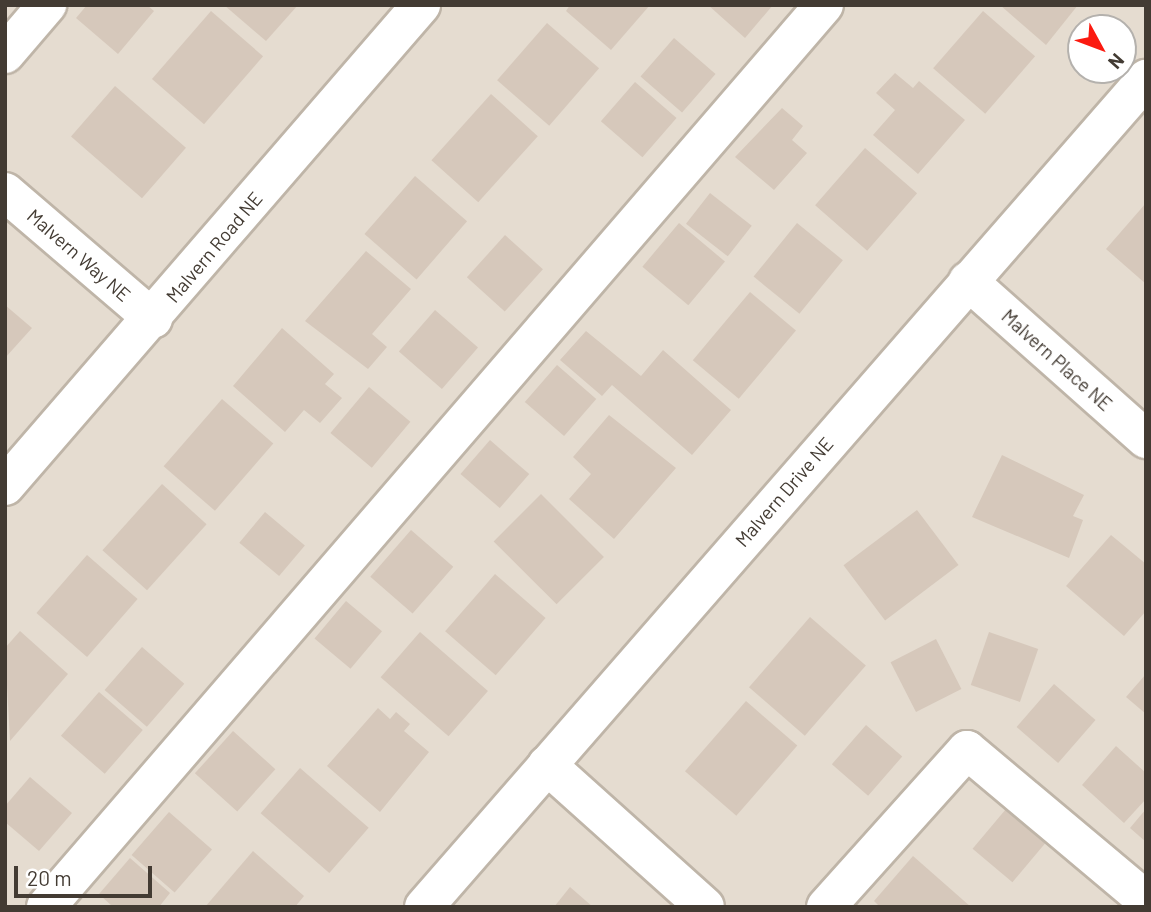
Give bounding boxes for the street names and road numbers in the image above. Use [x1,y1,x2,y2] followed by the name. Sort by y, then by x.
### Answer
[161,187,267,307] street label: Malvern Road NE
[23,204,135,306] street label: Malvern Way NE
[997,304,1117,416] street label: Malvern Place NE
[730,433,838,551] street label: Malvern Drive NE

